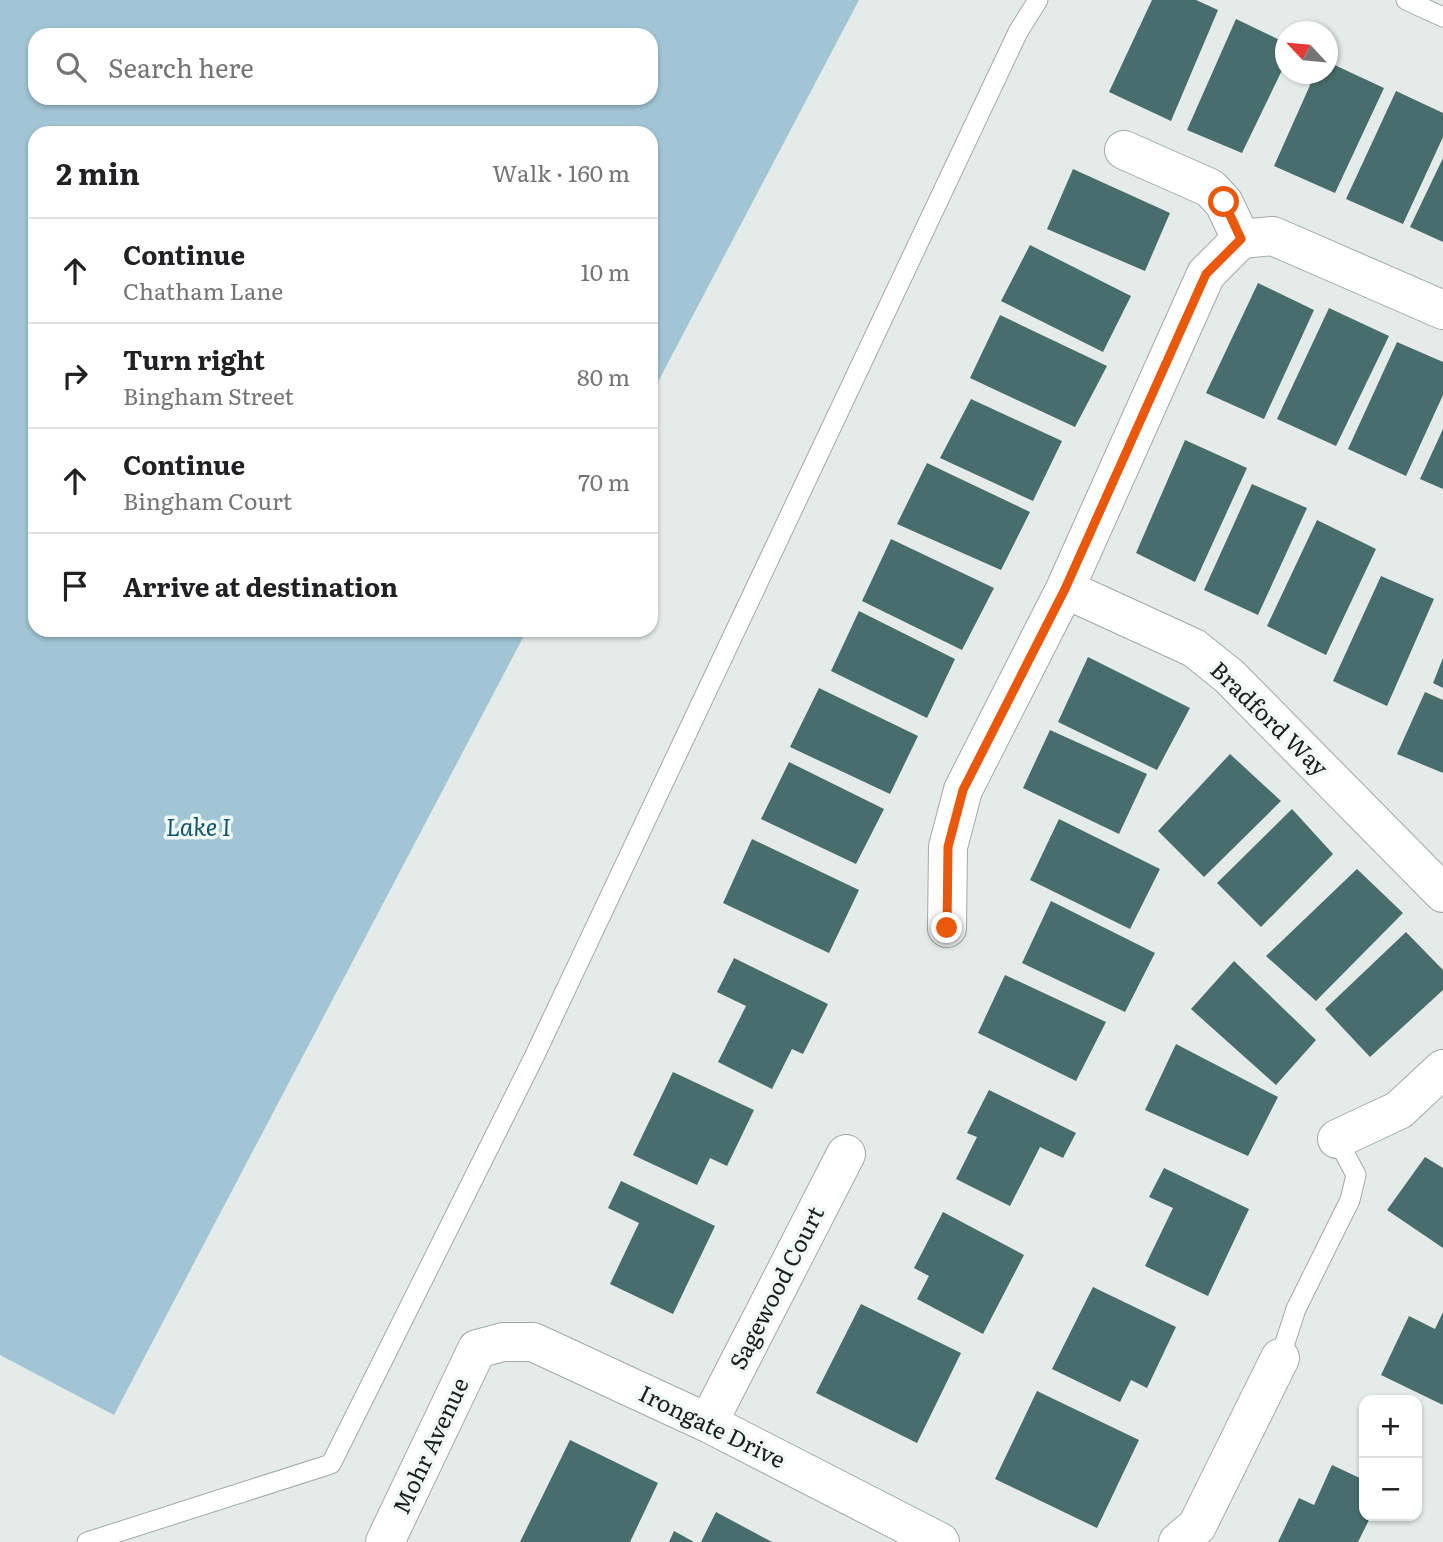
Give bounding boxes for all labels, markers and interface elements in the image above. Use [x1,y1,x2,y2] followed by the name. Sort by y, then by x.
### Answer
[1275,21,1338,84] north arrow
[28,28,658,105] search box
[108,47,254,86] text: Search here
[52,48,90,86] icon: search
[56,150,140,194] text: 2 min
[492,155,630,189] text: Walk · 160 m
[1208,186,1239,217] route start
[123,234,245,273] text: Continue
[56,252,94,290] icon: ahead
[580,254,630,288] text: 10 m
[123,273,283,307] text: Chatham Lane
[123,339,265,378] text: Turn right
[56,357,94,395] icon: right
[577,359,630,393] text: 80 m
[123,378,294,412] text: Bingham Street
[123,444,245,483] text: Continue
[56,462,94,500] icon: ahead
[578,464,630,498] text: 70 m
[123,483,292,517] text: Bingham Court
[123,566,398,605] text: Arrive at destination
[56,567,94,605] icon: arrive
[1204,652,1338,783] street label: Bradford Way
[166,808,231,843] water label: Lake I
[931,912,962,943] route end
[719,1199,831,1375] street label: Sagewood Court
[383,1371,476,1519] street label: Mohr Avenue
[634,1375,792,1475] street label: Irongate Drive
[1359,1395,1422,1521] map controls
[1359,1395,1422,1458] button: +
[1359,1458,1422,1521] button: −

